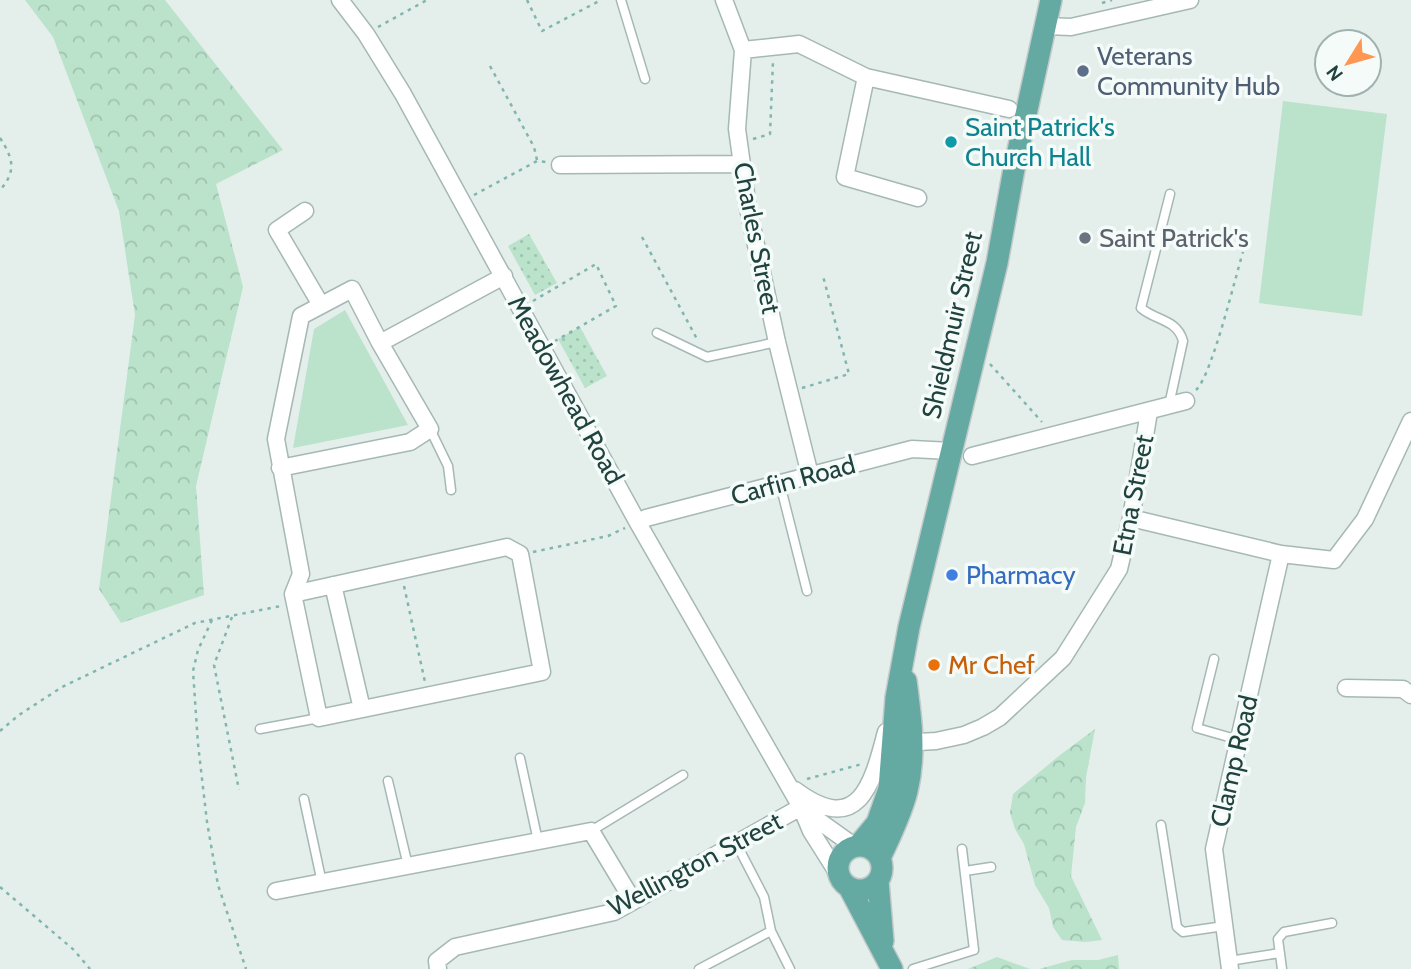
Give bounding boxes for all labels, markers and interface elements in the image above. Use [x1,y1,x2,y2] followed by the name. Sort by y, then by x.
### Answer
[1313,28,1383,98] north arrow
[1097,40,1280,102] place label: Veterans Community Hub
[1322,61,1348,85] text: N
[1075,63,1091,79] marker: Veterans Community Hub
[965,111,1115,173] place label: Saint Patrick's Church Hall
[943,134,959,150] marker: Saint Patrick's Church Hall
[727,160,787,317] street label: Charles Street
[1099,222,1249,254] place label: Saint Patrick's
[915,228,989,422] street label: Shieldmuir Street
[1077,230,1093,246] marker: Saint Patrick's
[501,290,631,490] street label: Meadowhead Road
[1106,432,1160,558] street label: Etna Street
[727,448,859,512] street label: Carfin Road
[966,559,1076,591] place label: Pharmacy
[944,567,960,583] marker: Pharmacy
[948,649,1035,681] place label: Mr Chef
[926,657,942,673] marker: Mr Chef
[1203,692,1265,830] street label: Clamp Road
[603,805,788,923] street label: Wellington Street

